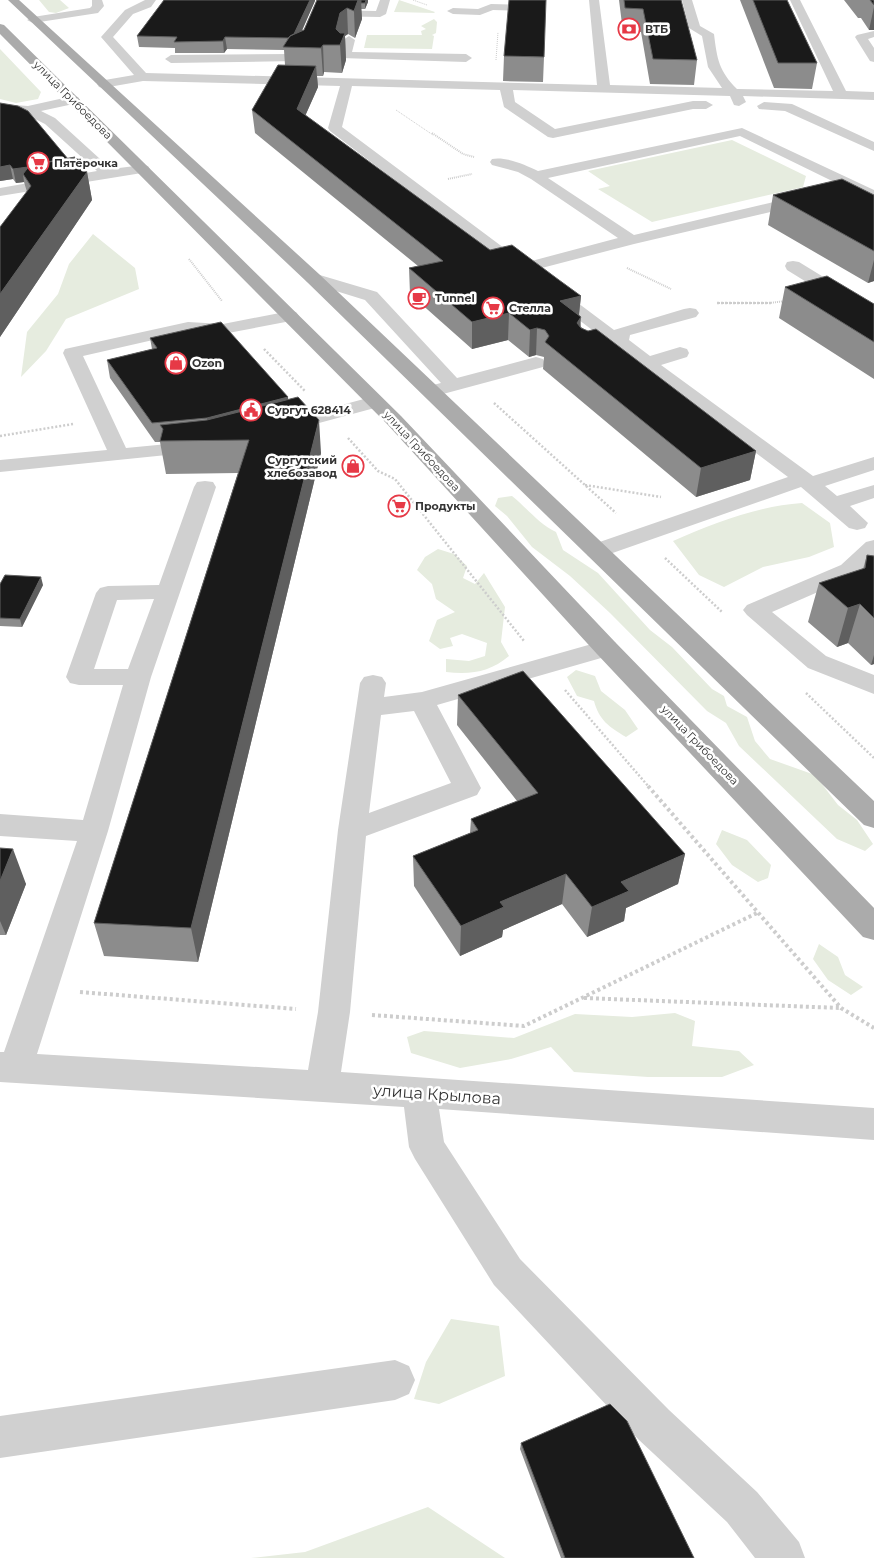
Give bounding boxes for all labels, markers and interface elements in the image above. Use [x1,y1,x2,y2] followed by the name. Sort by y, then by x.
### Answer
[617,17,641,41] bank icon: ВТБ
[645,22,668,36] place label: ВТБ
[30,57,115,142] street label: улица Грибоедова
[26,151,50,175] supermarket icon: Пятёрочка
[54,156,118,170] place label: Пятёрочка
[407,286,431,310] cafe icon: Tunnel
[435,291,475,305] place label: Tunnel
[481,296,505,320] supermarket icon: Стелла
[509,301,551,315] place label: Стелла
[164,351,188,375] shop icon: Ozon
[192,356,222,370] place label: Ozon
[239,398,263,422] public building icon: Сургут 628414
[267,403,351,417] place label: Сургут 628414
[380,407,463,494] street label: улица Грибоедова
[267,453,337,480] place label: Сургутский хлебозавод
[341,454,365,478] shop icon: Сургутский хлебозавод
[387,494,411,518] supermarket icon: Продукты
[415,499,475,513] place label: Продукты
[658,701,742,788] street label: улица Грибоедова
[371,1080,502,1108] street label: улица Крылова

